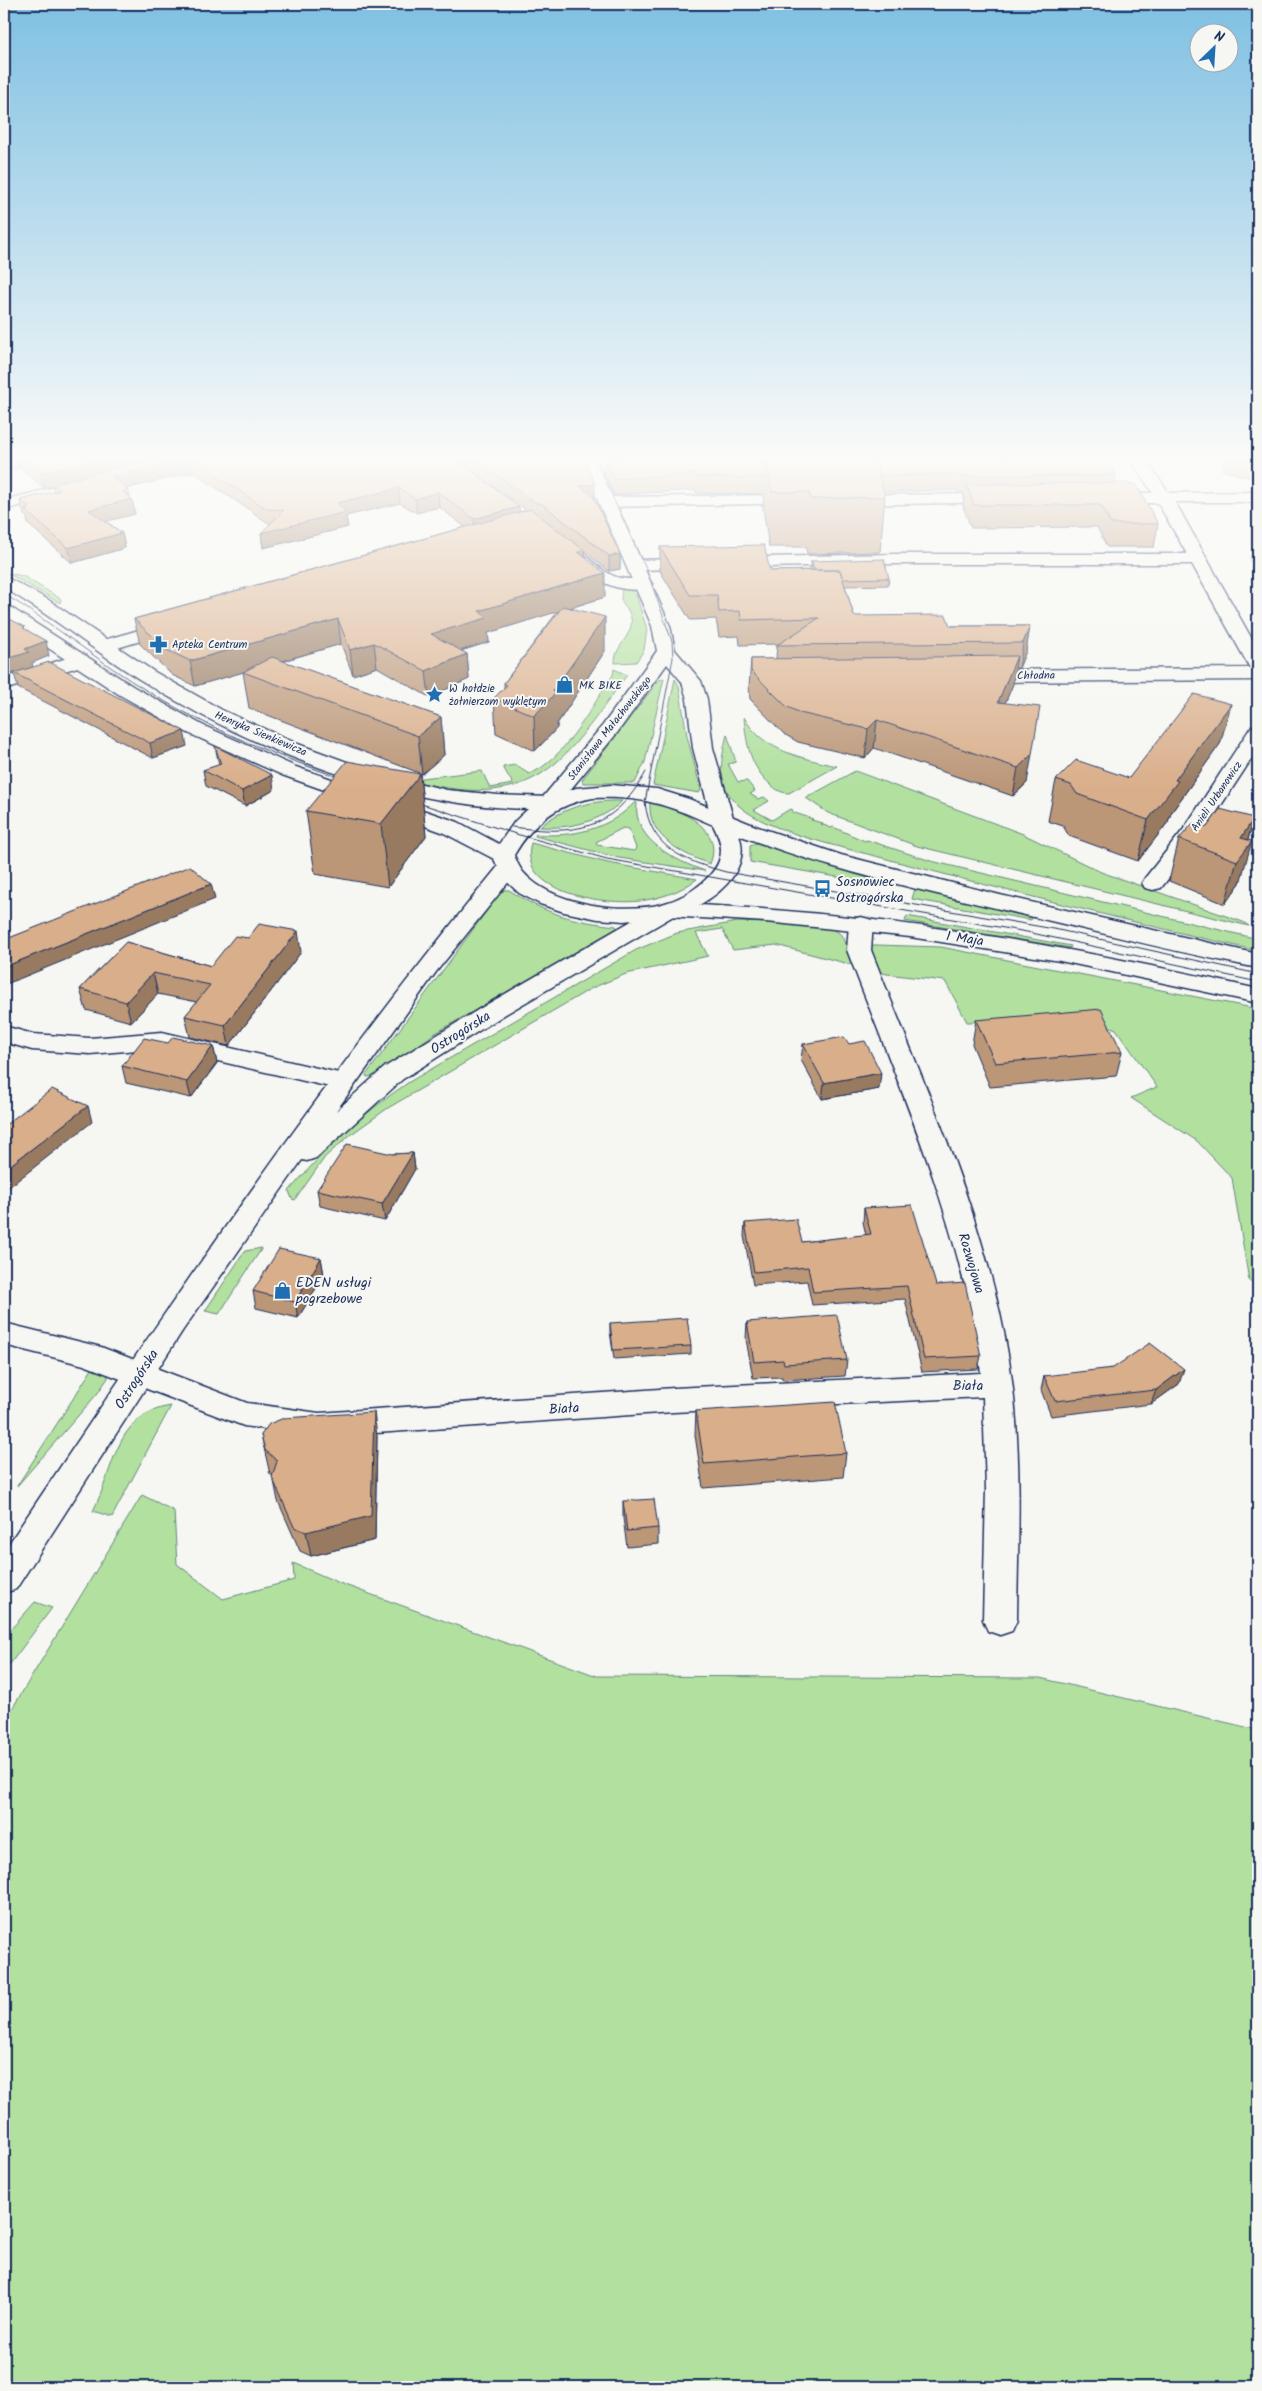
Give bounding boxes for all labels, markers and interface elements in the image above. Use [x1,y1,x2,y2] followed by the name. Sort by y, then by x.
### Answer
[1190,22,1240,72] north arrow
[1210,25,1228,49] text: N
[148,634,168,654] pharmacy icon: Apteka Centrum
[172,636,247,654] place label: Apteka Centrum
[1017,667,1055,685] street label: Chłodna
[563,673,656,785] street label: Stanisława Małachowskiego
[555,675,575,695] shop icon: MK BIKE
[579,677,623,695] place label: MK BIKE
[449,680,546,711] place label: W hołdzie żołnierzom wyklętym
[425,684,445,704] place icon: W hołdzie żołnierzom wyklętym
[212,706,310,761] street label: Henryka Sienkiewicza
[1187,758,1247,835] street label: Anieli Urbanowicz
[836,871,904,909] place label: Sosnowiec Ostrogórska
[812,879,832,899] bus stop icon: Sosnowiec Ostrogórska
[945,925,985,953] street label: 1 Maja
[426,1006,495,1060] street label: Ostrogórska
[952,1230,990,1296] street label: Rozwojowa
[295,1272,372,1310] place label: EDEN usługi pogrzebowe
[272,1280,292,1300] shop icon: EDEN usługi pogrzebowe
[109,1345,164,1414] street label: Ostrogórska
[953,1375,983,1397] street label: Biała
[548,1397,580,1421] street label: Biała

